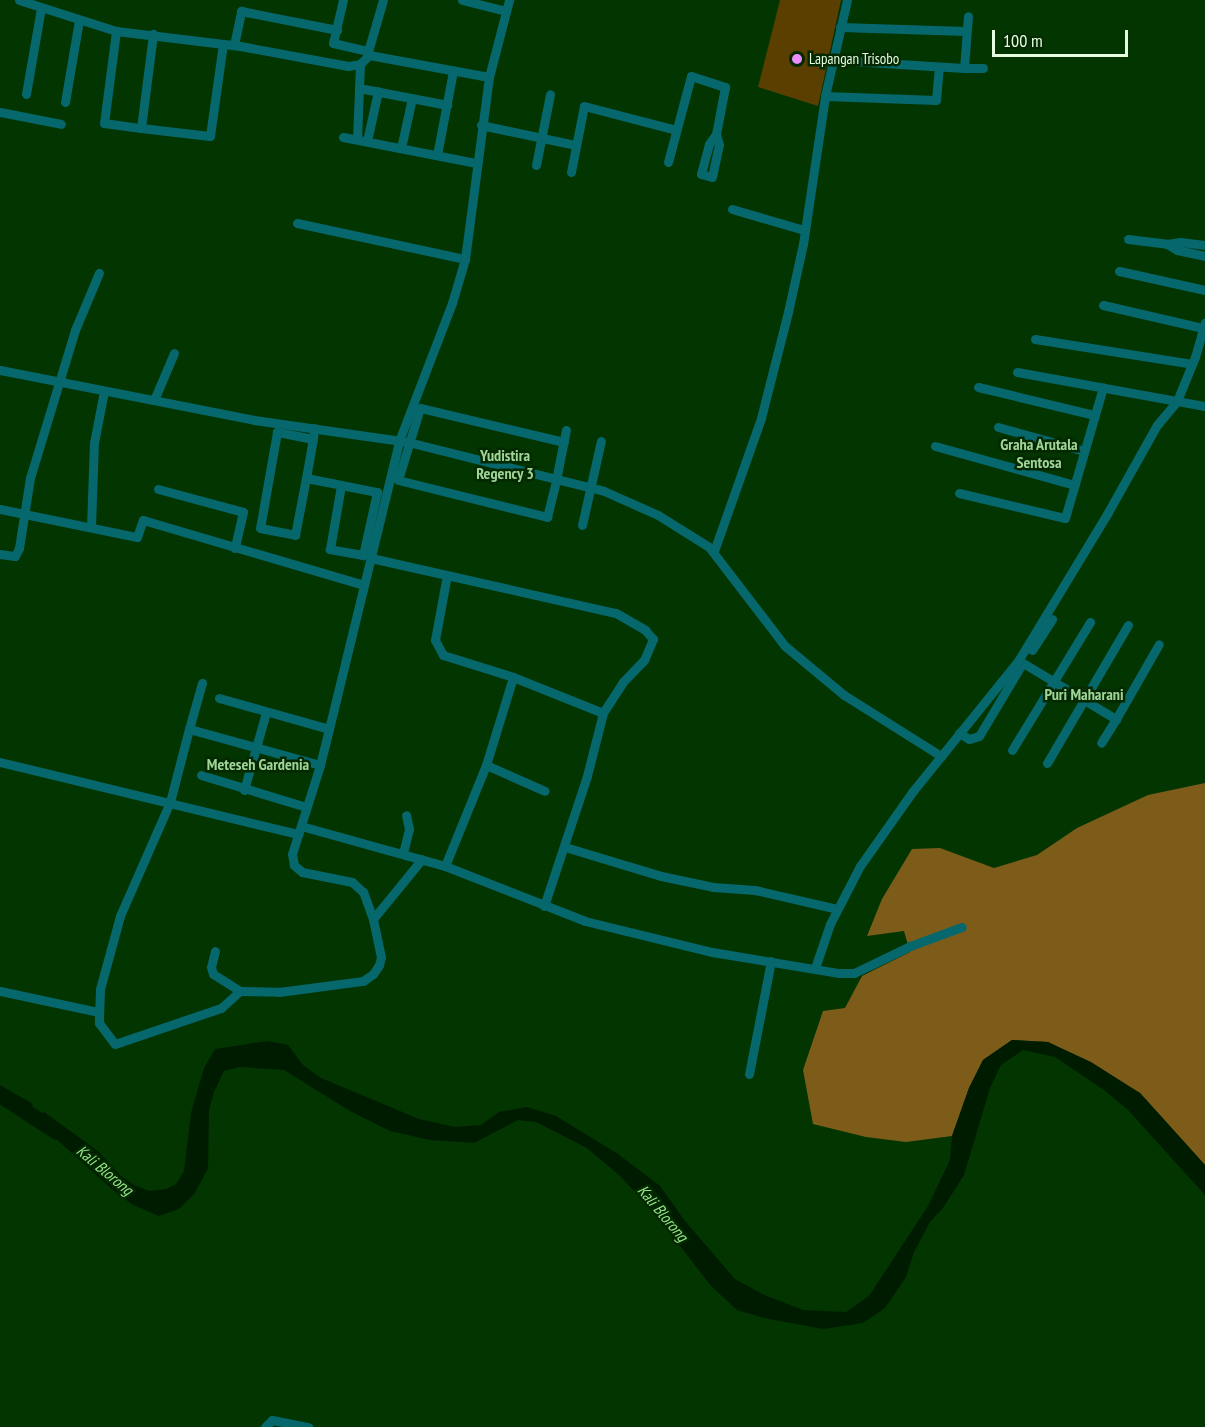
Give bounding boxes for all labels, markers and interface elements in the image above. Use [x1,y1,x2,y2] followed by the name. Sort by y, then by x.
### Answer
[995,18,1132,56] scale bar
[1003,29,1043,52] text: 100 m
[809,50,900,68] place label: Lapangan Trisobo
[790,52,804,66] marker: Lapangan Trisobo
[1000,434,1078,472] district label: Graha Arutala Sentosa
[476,445,534,483] district label: Yudistira Regency 3
[1044,684,1124,704] district label: Puri Maharani
[207,754,309,774] district label: Meteseh Gardenia
[73,1141,137,1199] water label: Kali Blorong
[634,1181,692,1245] water label: Kali Blorong

